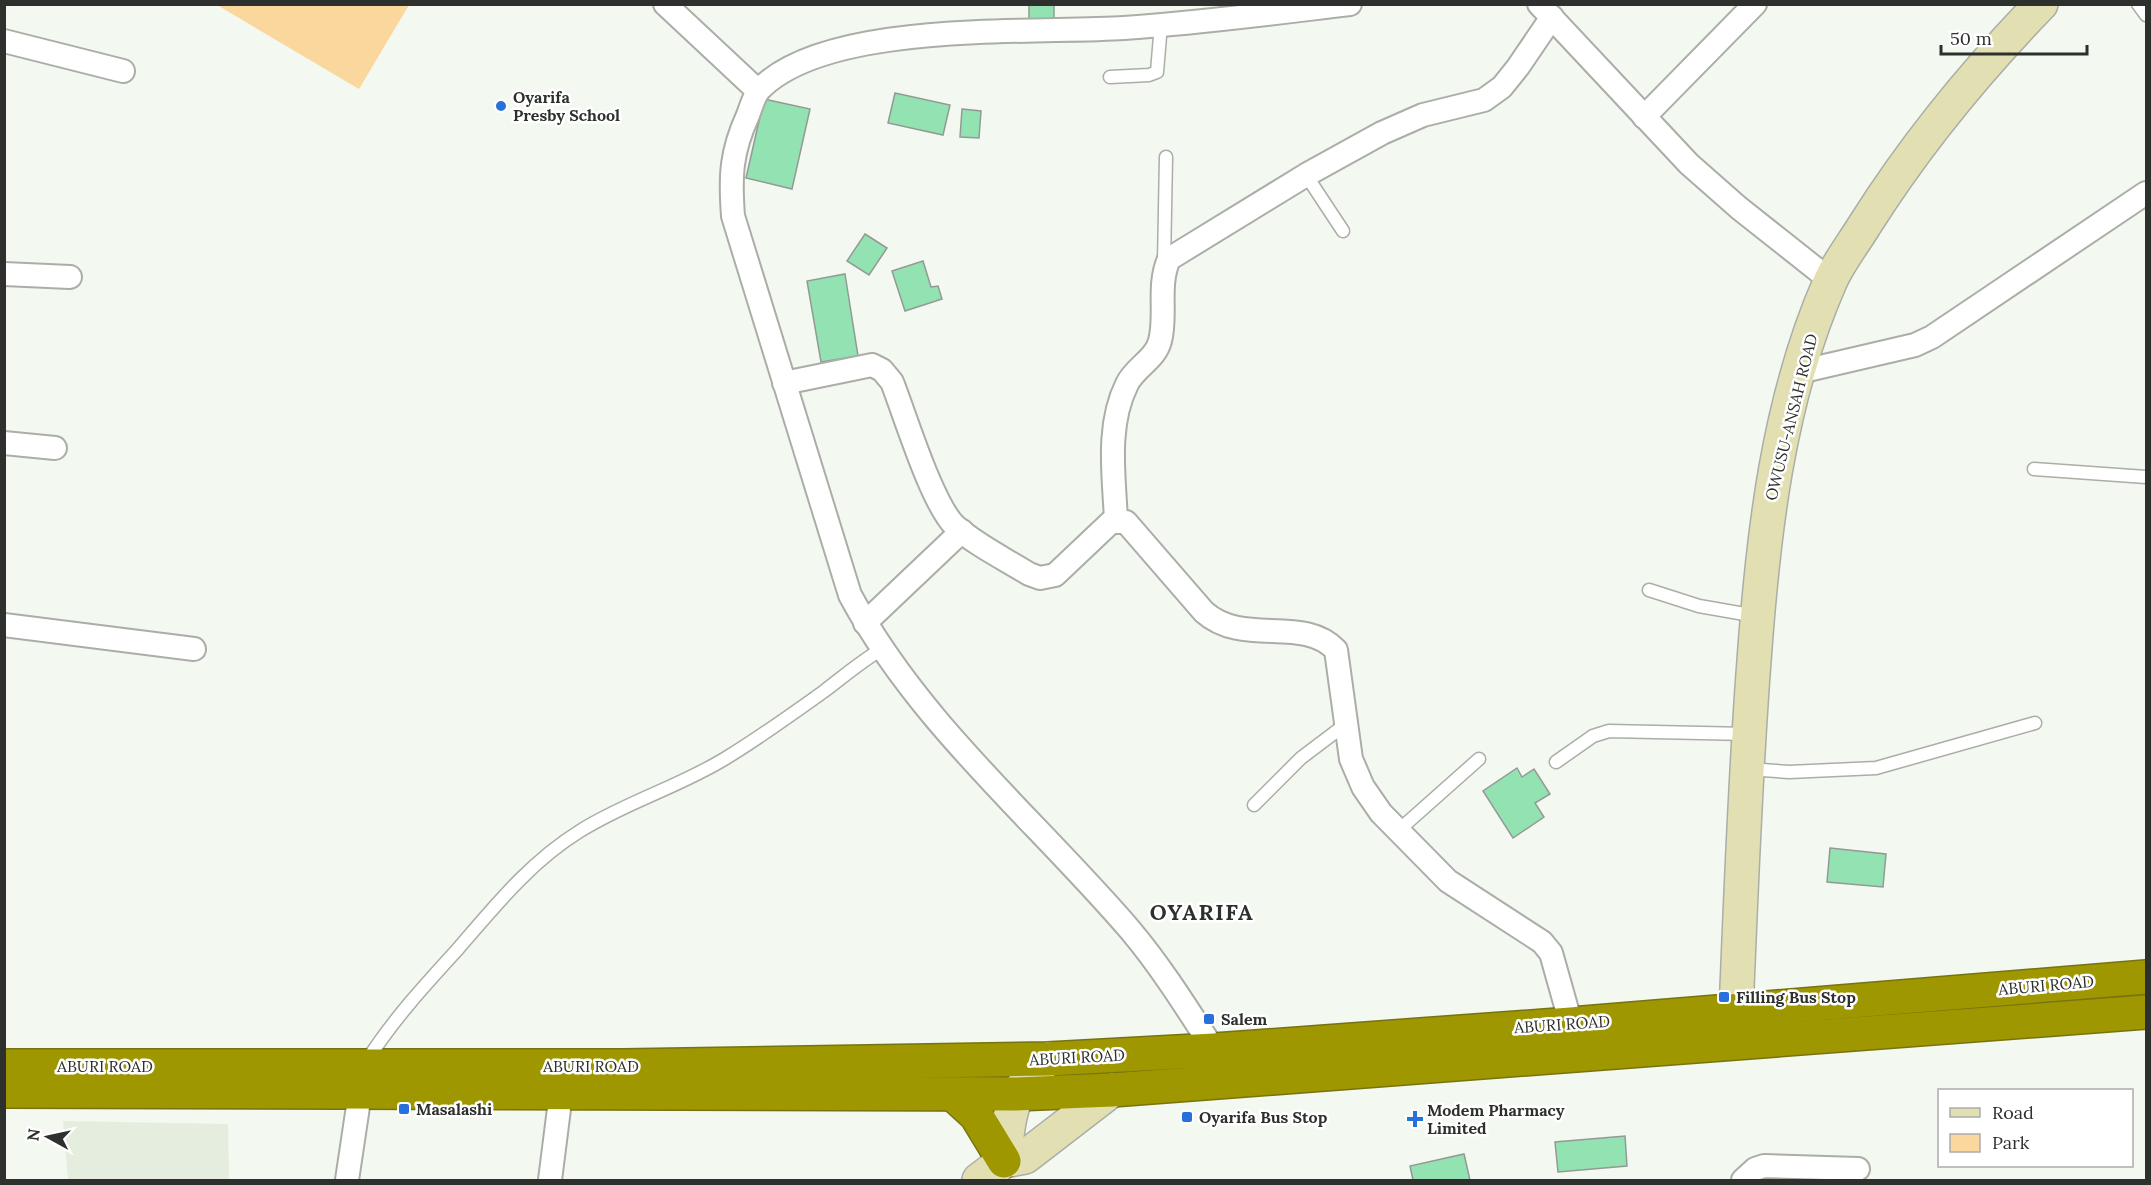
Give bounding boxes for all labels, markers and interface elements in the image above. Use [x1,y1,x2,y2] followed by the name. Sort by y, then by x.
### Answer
[1941,18,2086,56] scale bar
[1950,27,1992,50] text: 50 m
[513,87,620,125] place label: Oyarifa Presby School
[494,99,508,113] marker: Oyarifa Presby School
[1761,331,1821,503] street label: OWUSU-ANSAH ROAD
[1150,898,1254,926] district label: OYARIFA
[1996,971,2095,999] street label: ABURI ROAD
[1736,987,1856,1007] place label: Filling Bus Stop
[1717,990,1731,1004] marker: Filling Bus Stop
[1221,1009,1268,1029] place label: Salem
[1512,1011,1611,1037] street label: ABURI ROAD
[1202,1012,1216,1026] marker: Salem
[1028,1044,1126,1070] street label: ABURI ROAD
[56,1056,153,1076] street label: ABURI ROAD
[542,1056,639,1076] street label: ABURI ROAD
[1938,1089,2133,1167] legend
[416,1099,492,1119] place label: Masalashi
[1427,1100,1565,1138] place label: Modem Pharmacy Limited
[1992,1101,2034,1124] text: Road
[397,1102,411,1116] marker: Masalashi
[18,1107,78,1167] north arrow
[1199,1107,1328,1127] place label: Oyarifa Bus Stop
[1180,1110,1194,1124] marker: Oyarifa Bus Stop
[1408,1112,1422,1126] marker: Modem Pharmacy Limited
[22,1127,44,1142] text: N
[1992,1131,2030,1154] text: Park

